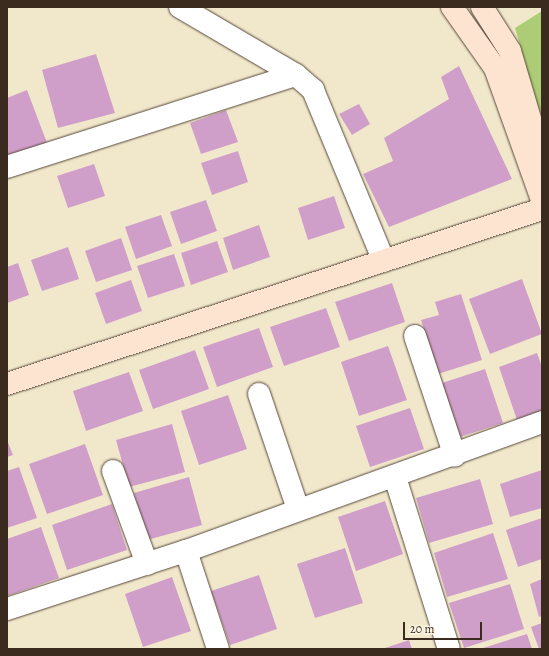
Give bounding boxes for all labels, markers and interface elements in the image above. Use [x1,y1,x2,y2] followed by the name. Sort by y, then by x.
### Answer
[405,614,484,640] scale bar
[410,621,434,637] text: 20 m

